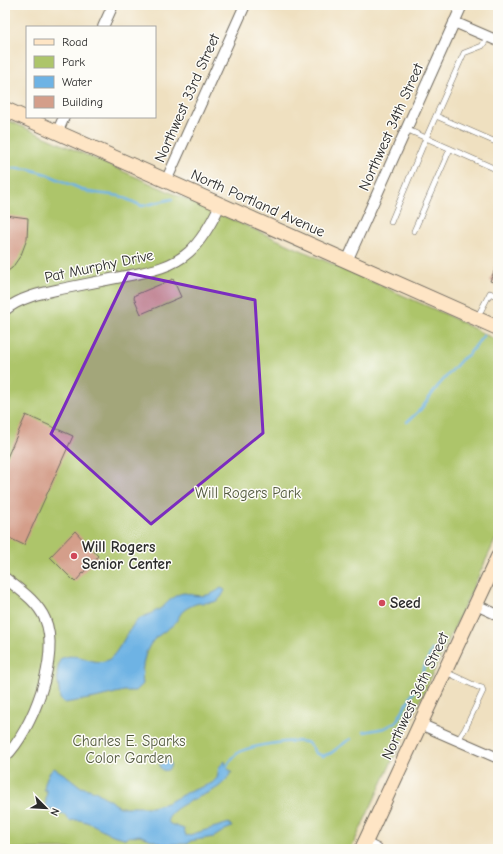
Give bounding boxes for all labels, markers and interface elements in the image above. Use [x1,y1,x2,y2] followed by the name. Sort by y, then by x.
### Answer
[26,26,156,118] legend
[150,30,224,165] street label: Northwest 33rd Street
[62,35,88,49] text: Road
[62,55,85,69] text: Park
[355,60,427,194] street label: Northwest 34th Street
[62,75,92,89] text: Water
[62,95,103,109] text: Building
[188,165,328,241] street label: North Portland Avenue
[43,246,156,286] street label: Pat Murphy Drive
[195,484,302,502] park label: Will Rogers Park
[82,538,171,573] place label: Will Rogers Senior Center
[69,551,79,561] marker: Will Rogers Senior Center
[390,594,421,612] place label: Seed
[377,598,387,608] marker: Seed
[378,629,453,763] street label: Northwest 36th Street
[73,732,185,767] park label: Charles E. Sparks Color Garden
[26,788,66,828] north arrow
[47,806,62,818] text: N

